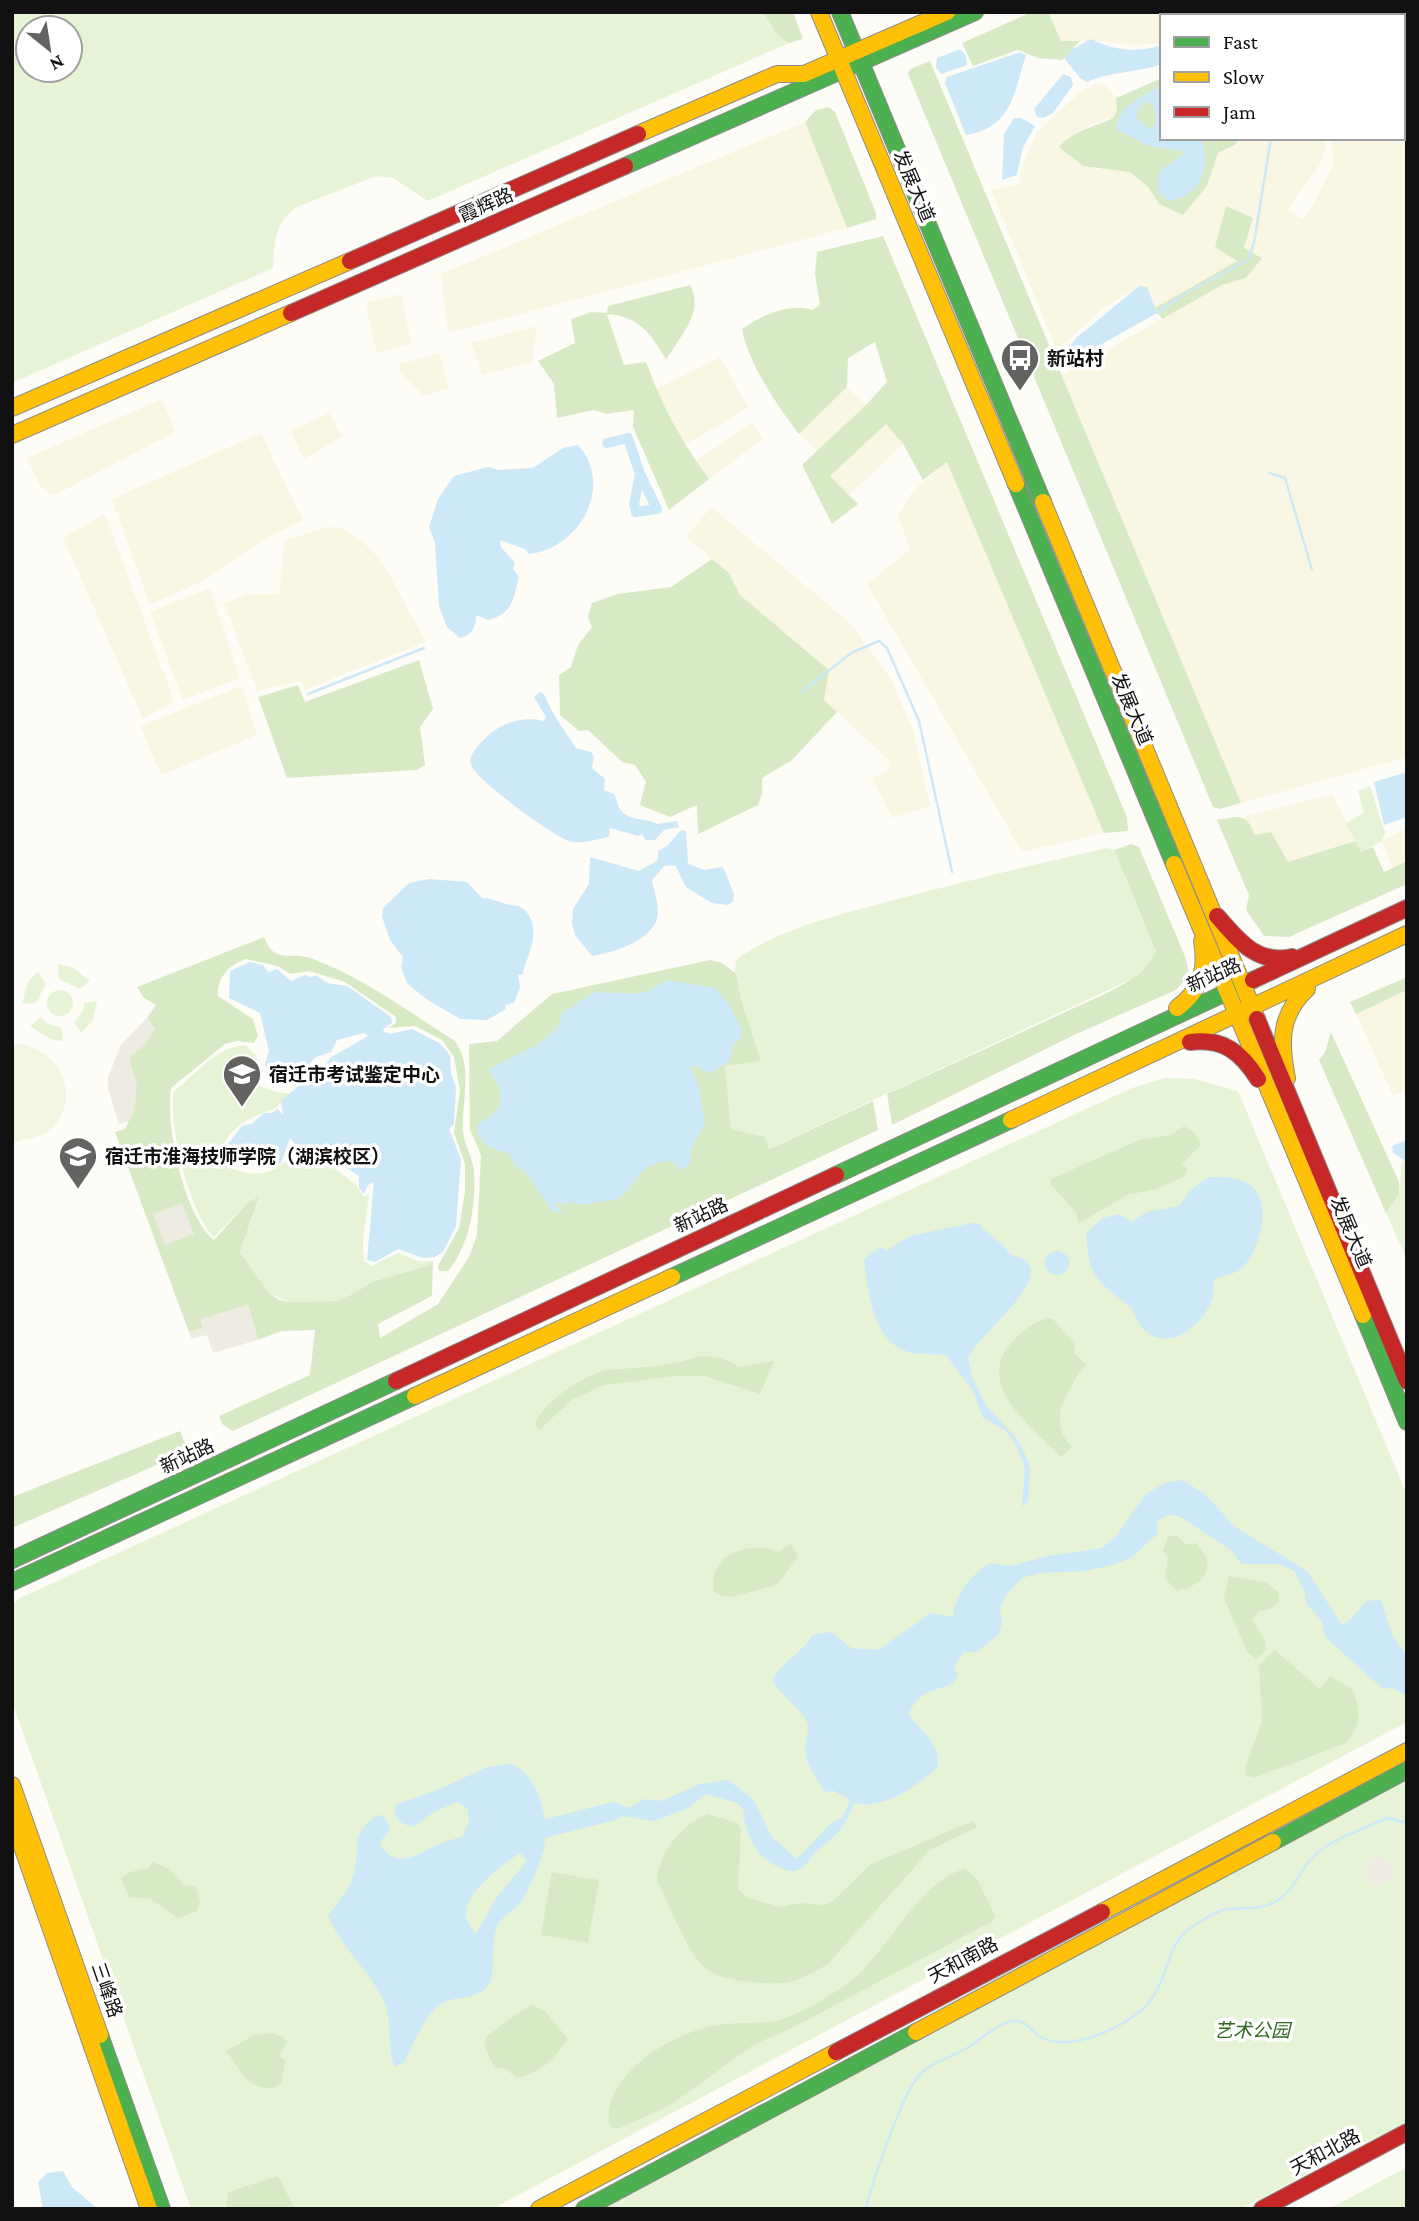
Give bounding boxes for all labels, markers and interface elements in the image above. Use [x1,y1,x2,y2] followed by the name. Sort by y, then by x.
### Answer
[14,14,84,84] north arrow
[1160,14,1405,140] legend
[1223,30,1259,54] text: Fast
[46,51,68,76] text: N
[1223,65,1265,89] text: Slow
[1221,100,1256,124] text: Jam
[889,147,939,225] street label: 发展大道
[456,184,516,226] street label: 霞辉路
[999,337,1041,392] bus stop icon: 新站村
[1047,348,1104,369] place label: 新站村
[1107,670,1157,748] street label: 发展大道
[1184,954,1244,996] street label: 新站路
[221,1053,263,1108] school or university icon: 宿迁市考试鉴定中心
[269,1064,440,1085] place label: 宿迁市考试鉴定中心
[57,1135,99,1190] school or university icon: 宿迁市淮海技师学院（湖滨校区）
[105,1146,390,1167] place label: 宿迁市淮海技师学院（湖滨校区）
[671,1193,731,1237] street label: 新站路
[1326,1193,1376,1271] street label: 发展大道
[157,1434,217,1478] street label: 新站路
[925,1933,1001,1987] street label: 天和南路
[88,1960,126,2020] street label: 三峰路
[1214,2020,1293,2041] park label: 艺术公园
[1287,2125,1363,2179] street label: 天和北路

